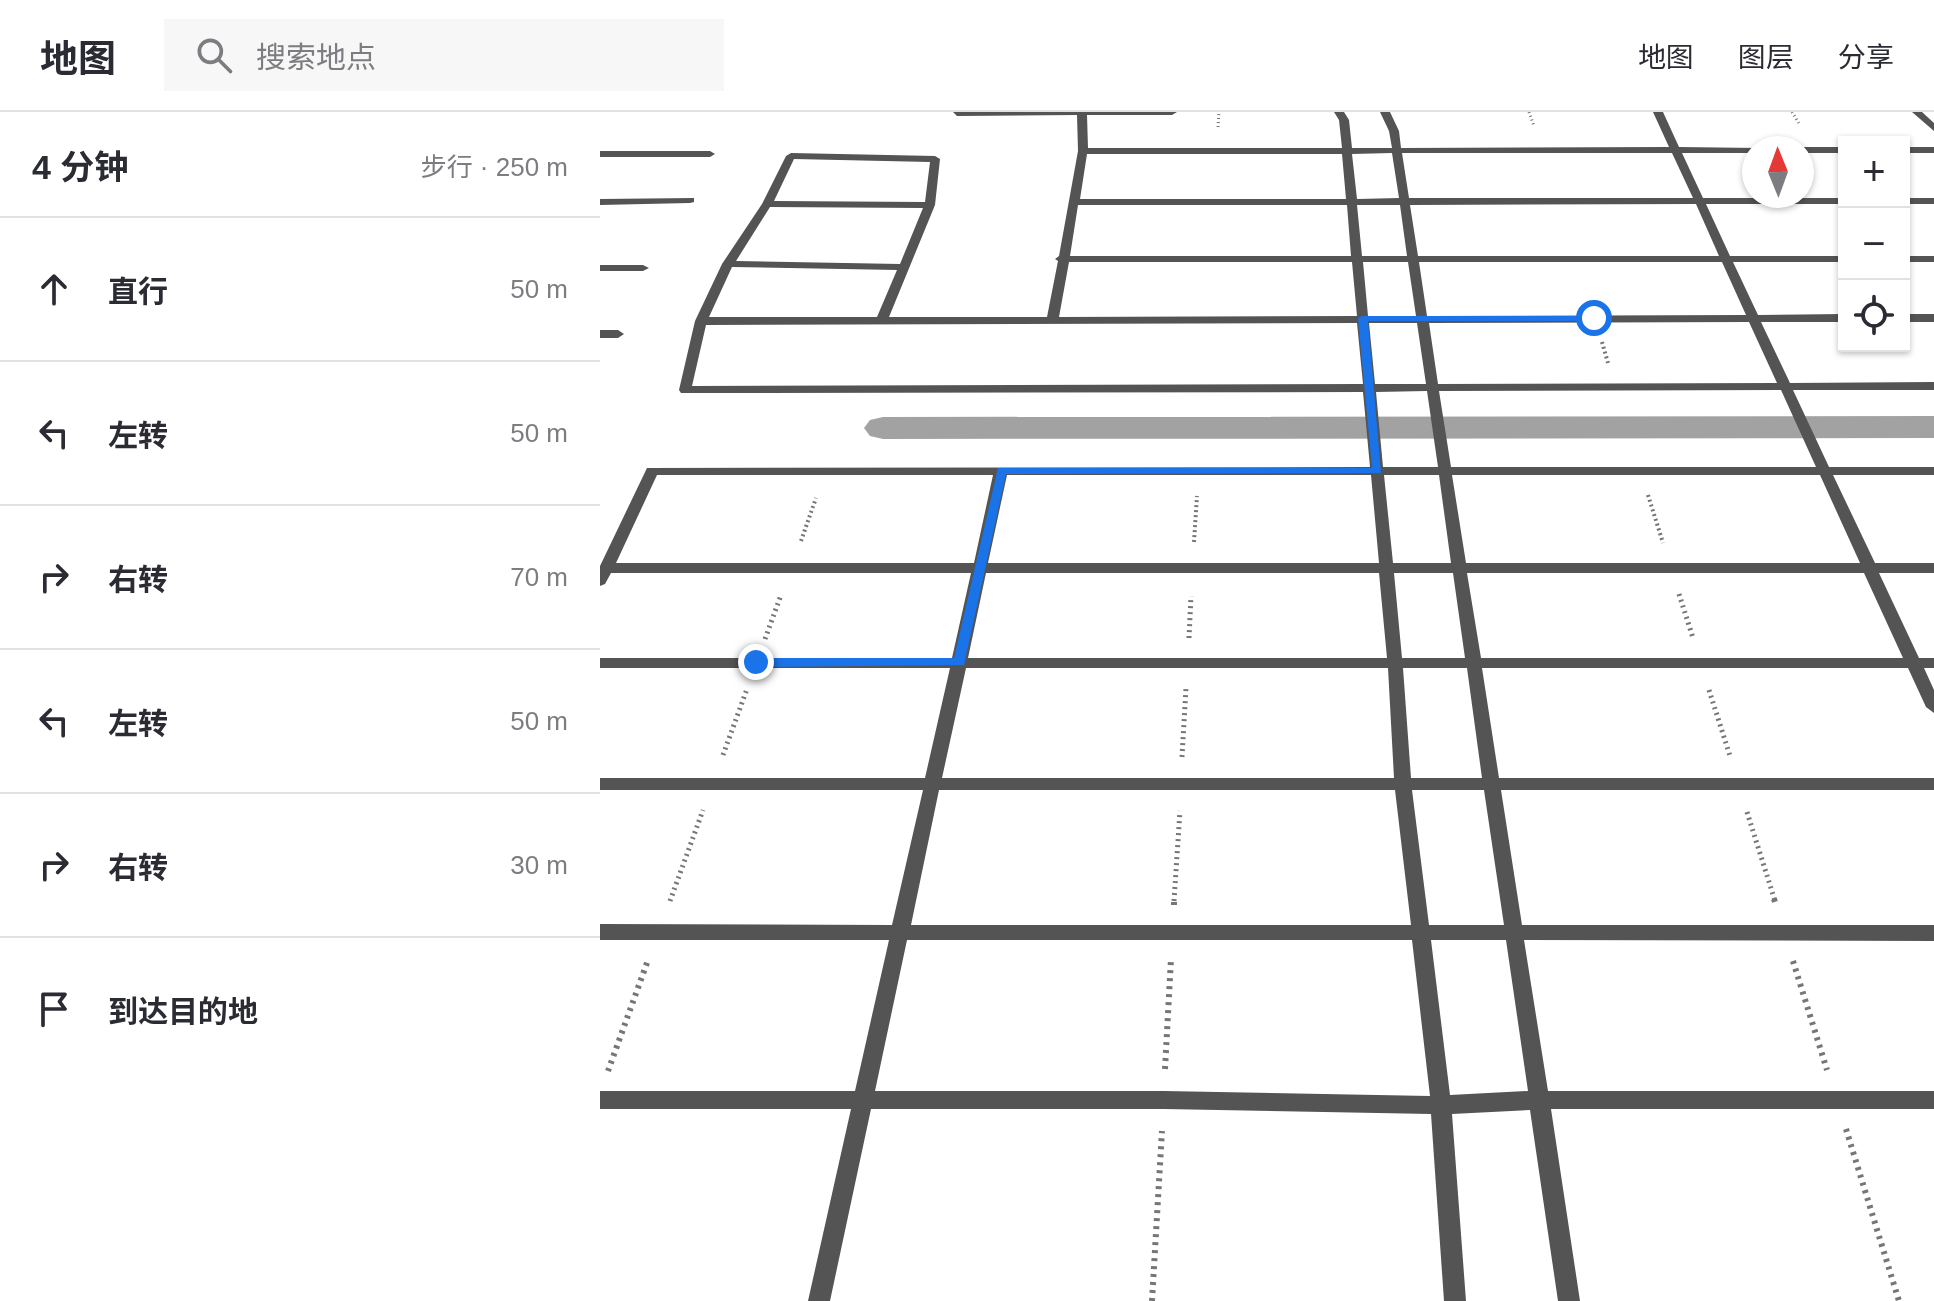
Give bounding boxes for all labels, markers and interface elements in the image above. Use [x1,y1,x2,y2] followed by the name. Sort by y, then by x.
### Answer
[164,19,724,91] search box
[192,33,236,77] icon: search
[40,38,116,80] text: 地图
[256,41,376,74] text: 搜索地点
[1638,42,1694,73] text: 地图
[1738,42,1794,73] text: 图层
[1838,42,1894,73] text: 分享
[1742,136,1814,208] north arrow
[1838,136,1910,352] map controls
[1838,136,1910,208] button: +
[32,148,128,186] text: 4 分钟
[421,152,568,182] text: 步行 · 250 m
[1838,208,1910,280] button: −
[32,267,76,311] icon: ahead
[510,274,568,304] text: 50 m
[108,275,168,308] text: 直行
[1838,280,1910,352] button: locate
[1576,300,1612,336] route start
[32,411,76,455] icon: left
[510,418,568,448] text: 50 m
[108,419,168,452] text: 左转
[32,555,76,599] icon: right
[510,562,568,592] text: 70 m
[108,563,168,596] text: 右转
[738,644,774,680] route end
[32,699,76,743] icon: left
[510,706,568,736] text: 50 m
[108,707,168,740] text: 左转
[32,843,76,887] icon: right
[510,850,568,880] text: 30 m
[108,851,168,884] text: 右转
[32,987,76,1031] icon: arrive
[108,995,258,1028] text: 到达目的地

